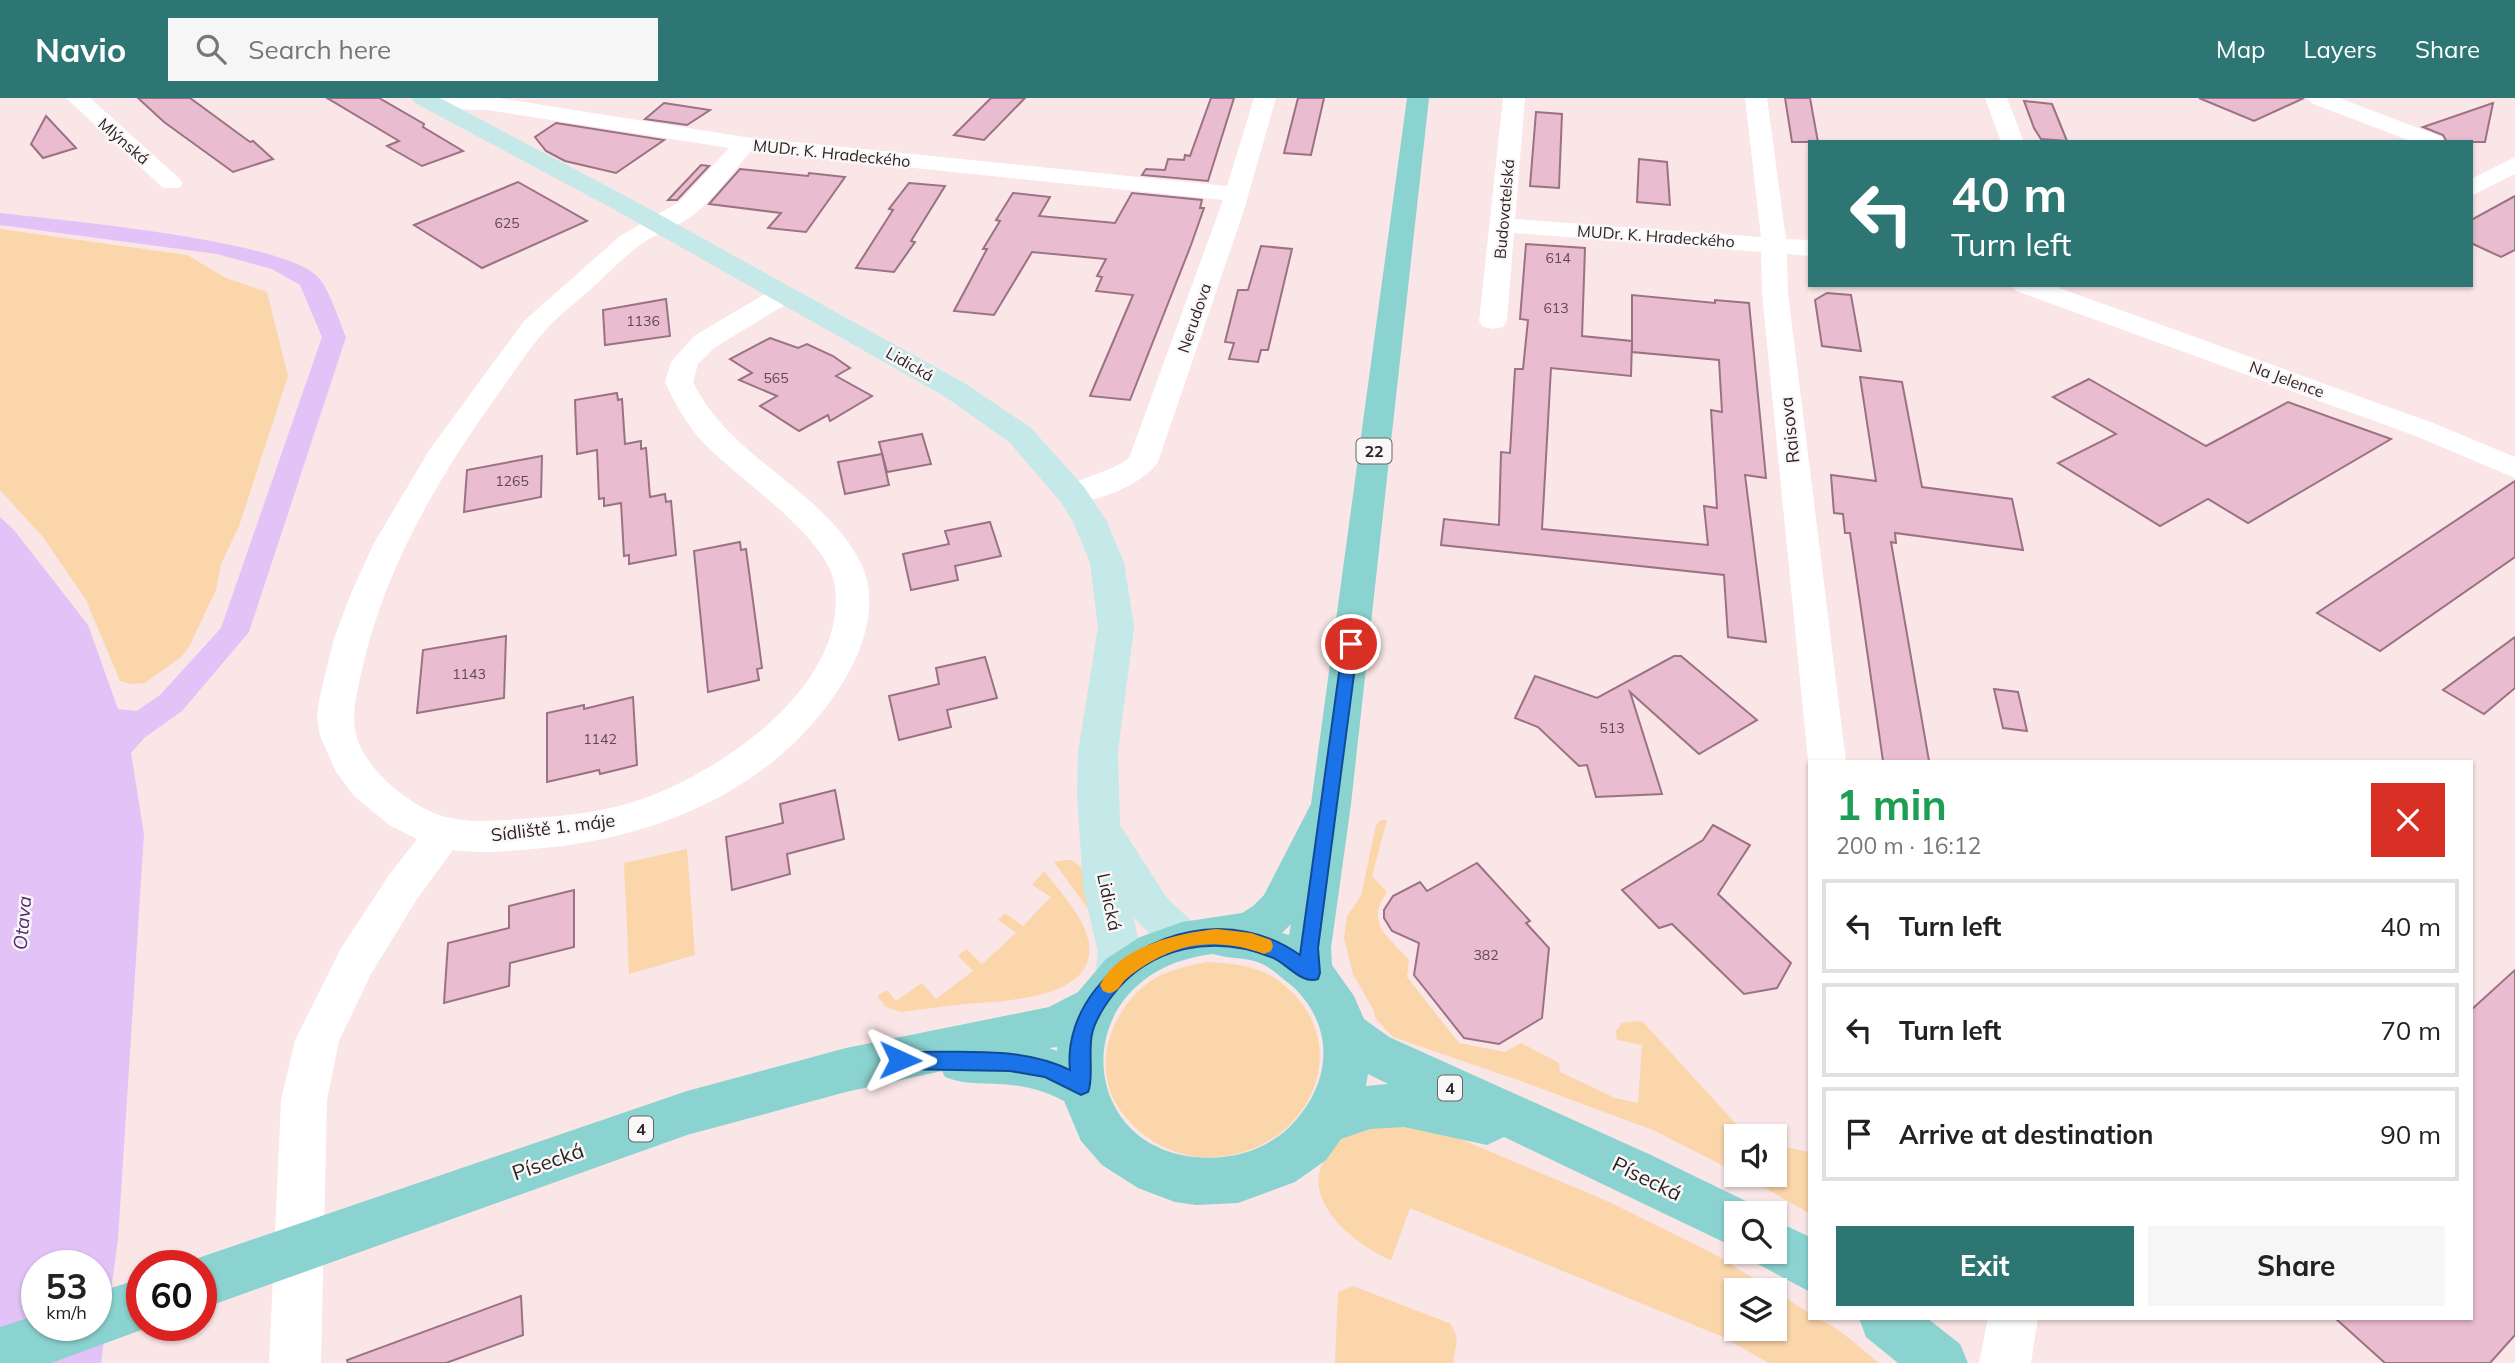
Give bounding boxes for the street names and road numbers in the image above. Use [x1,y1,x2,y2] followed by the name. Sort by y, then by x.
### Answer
[94,113,154,169] street label: Mlýnská
[752,135,912,171] street label: MUDr. K. Hradeckého
[1490,158,1518,260] street label: Budovatelská
[1577,221,1735,251] street label: MUDr. K. Hradeckého
[1173,281,1215,355] street label: Nerudova
[883,342,937,386] street label: Lidická
[2247,356,2327,402] street label: Na Jelence
[1775,396,1804,464] street label: Raisova
[1356,438,1392,464] road number: 22
[490,808,616,847] street label: Sídliště 1. máje
[1092,871,1127,933] street label: Lidická
[1438,1076,1462,1100] road number: 4
[629,1116,653,1142] road number: 4
[508,1137,587,1185] street label: Písecká
[1608,1150,1687,1206] street label: Písecká

